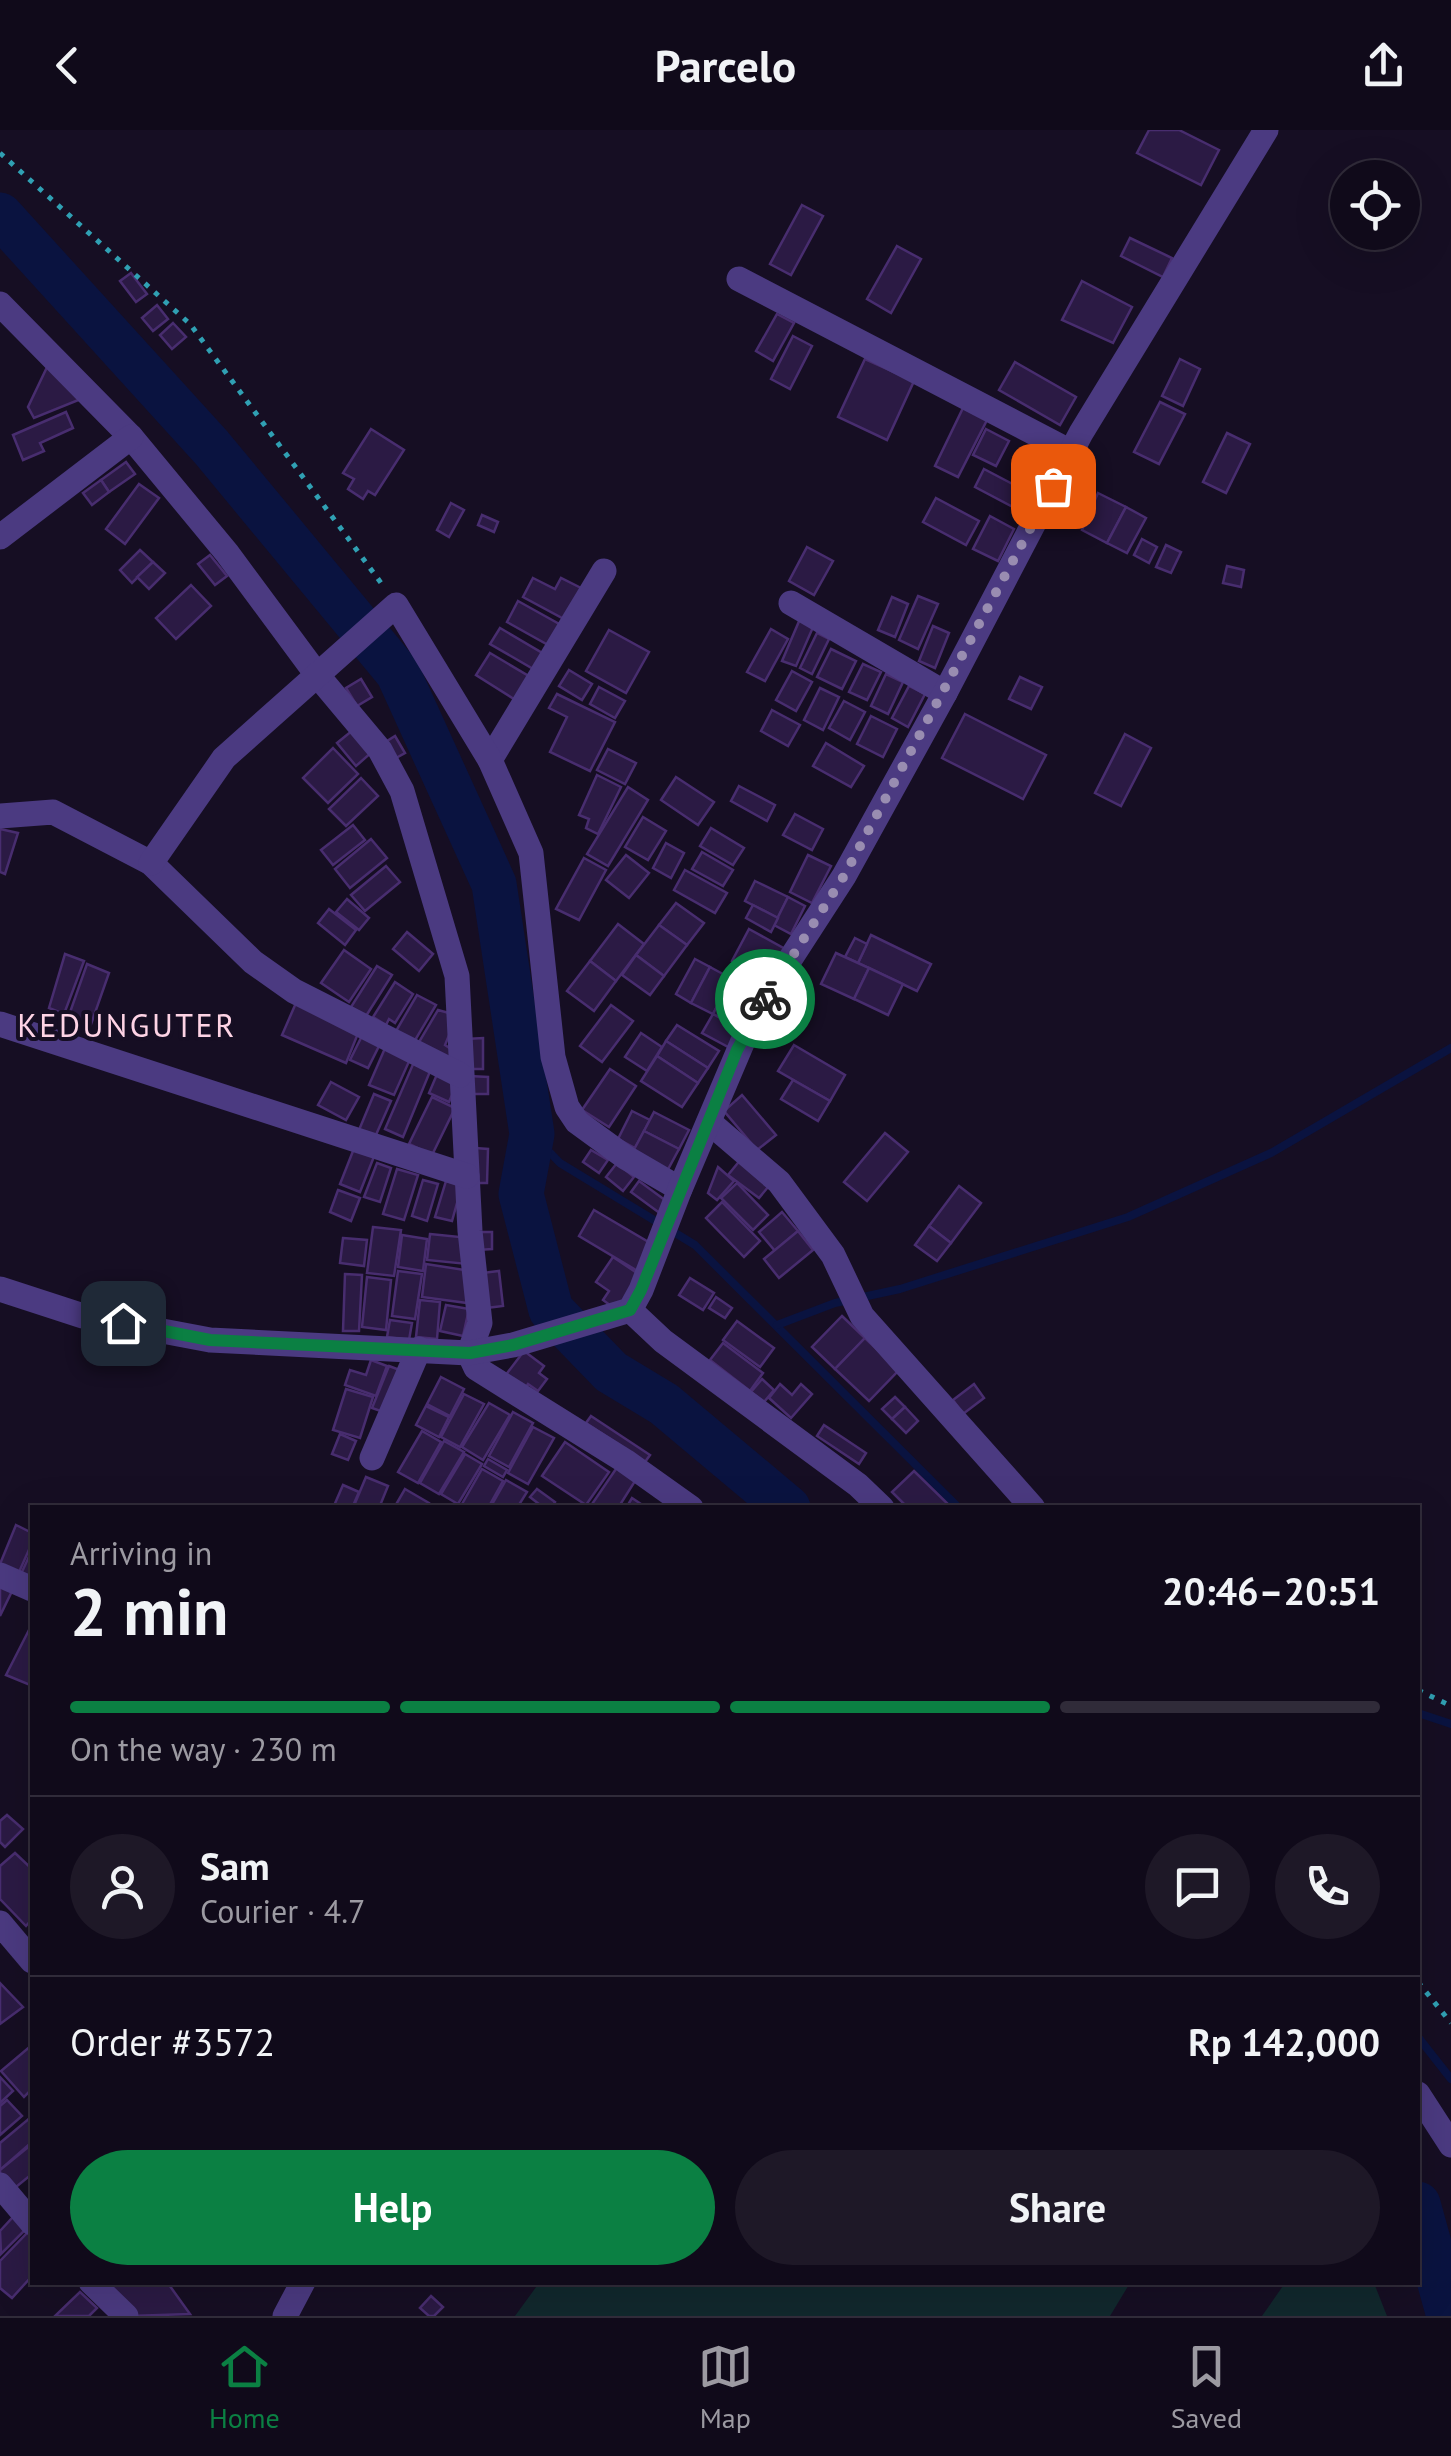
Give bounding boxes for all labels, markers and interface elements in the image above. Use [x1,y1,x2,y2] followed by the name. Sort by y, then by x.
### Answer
[655,36,796,94] text: Parcelo
[40,38,95,93] icon: back
[1356,38,1411,93] icon: share
[1330,160,1420,250] map controls
[1330,160,1420,250] button: locate
[1011,444,1096,529] pin
[1026,459,1081,514] icon: bag
[715,949,815,1049] courier
[738,972,793,1027] icon: bike
[17,1004,237,1046] district label: KEDUNGUTER
[81,1281,166,1366] pin
[96,1296,151,1351] icon: home
[70,1532,212,1574] text: Arriving in
[1162,1566,1380,1615] text: 20:46–20:51
[70,1569,229,1653] text: 2 min
[70,1728,337,1770] text: On the way · 230 m
[70,1834,175,1939] button: person
[1145,1834,1250,1939] button: chat
[1275,1834,1380,1939] button: phone
[200,1841,270,1890] text: Sam
[200,1890,366,1932] text: Courier · 4.7
[70,2017,275,2066] text: Order #3572
[1188,2017,1380,2066] text: Rp 142,000
[70,2150,715,2265] button: Help
[735,2150,1380,2265] button: Share
[209,2339,280,2436] tab: Home
[698,2339,753,2436] tab: Map
[1171,2339,1242,2436] tab: Saved

